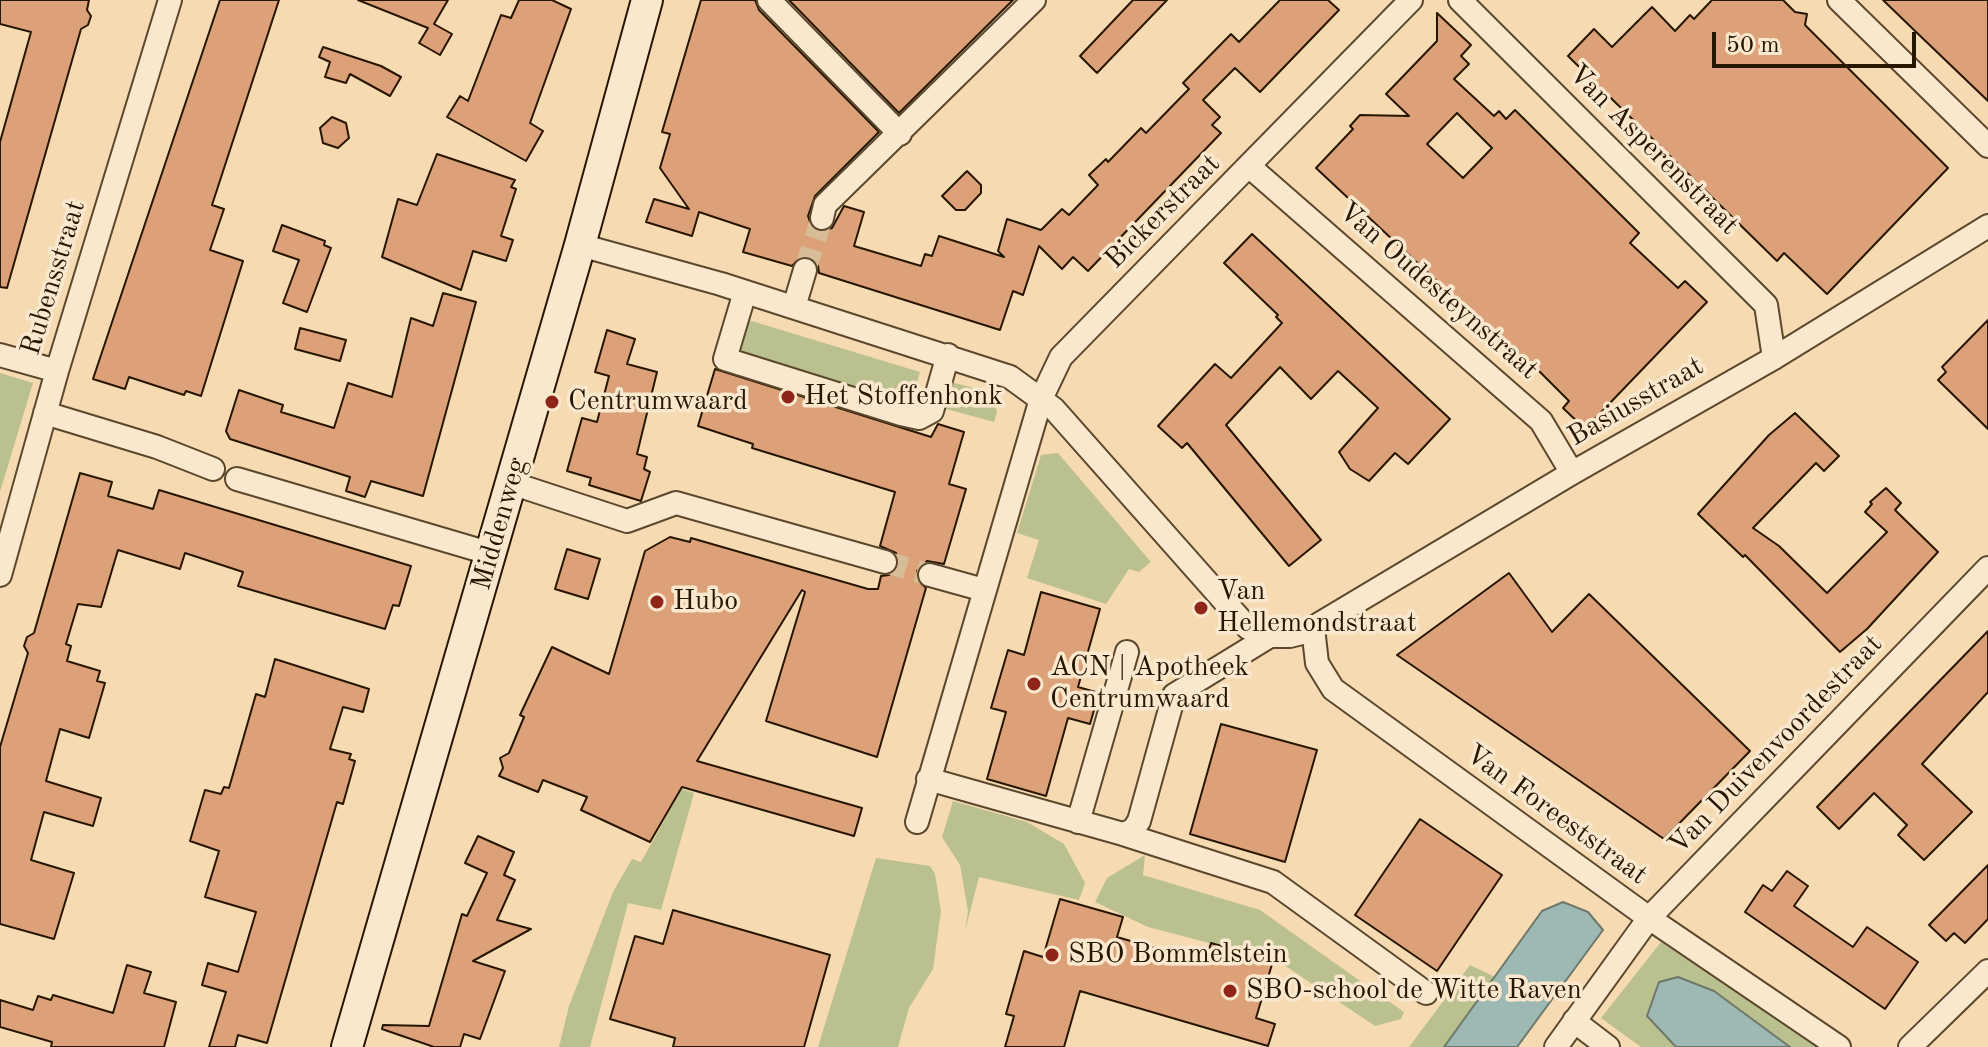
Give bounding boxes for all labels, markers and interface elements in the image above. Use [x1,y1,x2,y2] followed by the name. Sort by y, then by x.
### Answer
[1716,16,1920,66] scale bar
[1726,34,1780,58] text: 50 m
[1561,58,1745,242] street label: Van Asperenstraat
[1098,147,1228,277] street label: Bickerstraat
[1331,195,1545,387] street label: Van Oudesteynstraat
[14,196,94,360] street label: Rubensstraat
[1562,350,1710,454] street label: Basiusstraat
[804,380,1003,414] place label: Het Stoffenhonk
[568,385,748,419] place label: Centrumwaard
[779,388,797,406] marker: Het Stoffenhonk
[543,393,561,411] marker: Centrumwaard
[465,454,535,594] street label: Middenweg
[1217,575,1417,641] place label: Van Hellemondstraat
[673,585,738,619] place label: Hubo
[648,593,666,611] marker: Hubo
[1192,599,1210,617] marker: Van Hellemondstraat
[1662,628,1890,862] street label: Van Duivenvoordestraat
[1050,651,1249,717] place label: ACN | Apotheek Centrumwaard
[1025,675,1043,693] marker: ACN | Apotheek Centrumwaard
[1458,738,1654,892] street label: Van Foreeststraat
[1068,938,1288,972] place label: SBO Bommelstein
[1043,946,1061,964] marker: SBO Bommelstein
[1246,974,1582,1008] place label: SBO-school de Witte Raven
[1221,982,1239,1000] marker: SBO-school de Witte Raven

